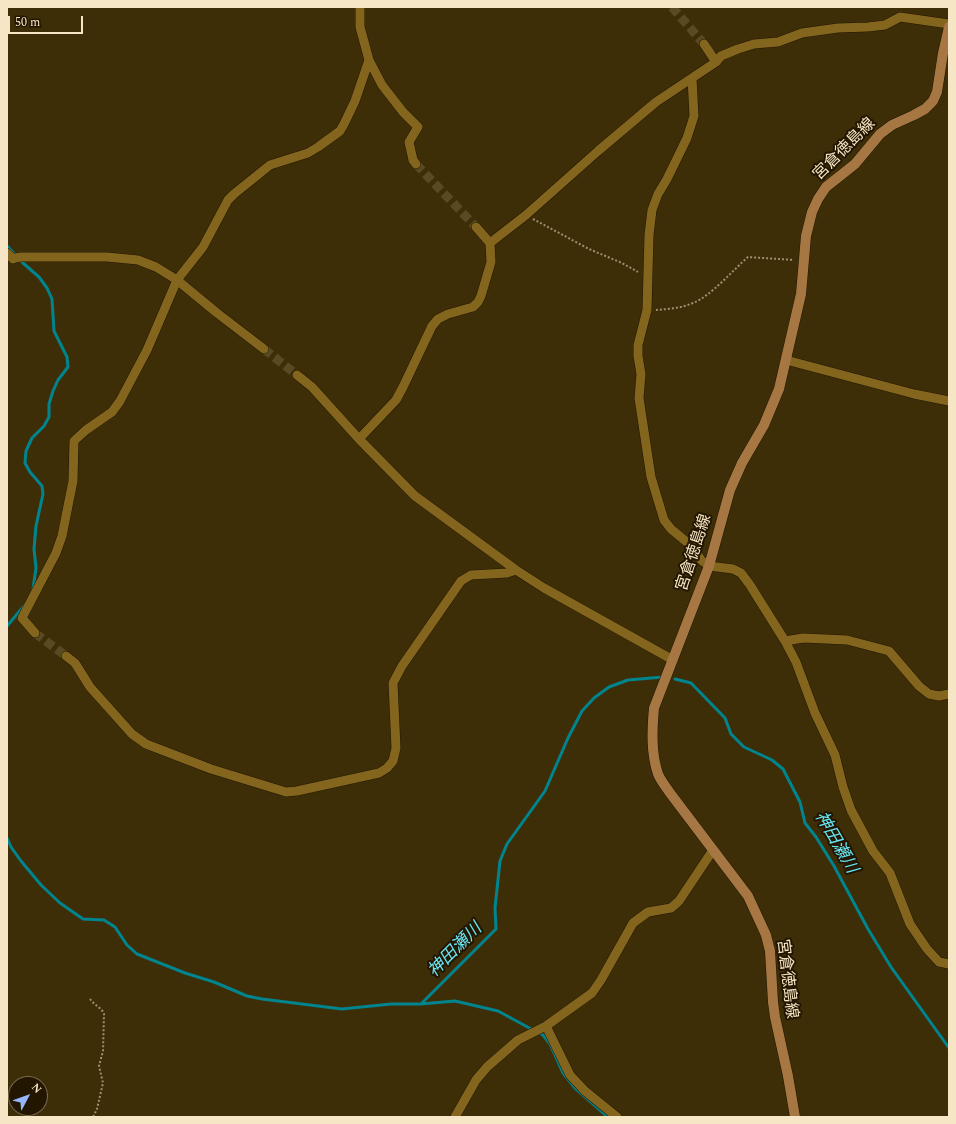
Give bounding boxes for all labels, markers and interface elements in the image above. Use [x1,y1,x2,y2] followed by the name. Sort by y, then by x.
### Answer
[10,8,85,34] scale bar
[15,13,40,32] text: 50 m
[810,115,880,185] street label: 宮倉徳島線
[674,512,716,594] street label: 宮倉徳島線
[809,808,861,878] water label: 神田瀬川
[425,920,487,982] water label: 神田瀬川
[772,938,800,1020] street label: 宮倉徳島線
[8,1076,48,1116] north arrow
[27,1079,46,1097] text: N

